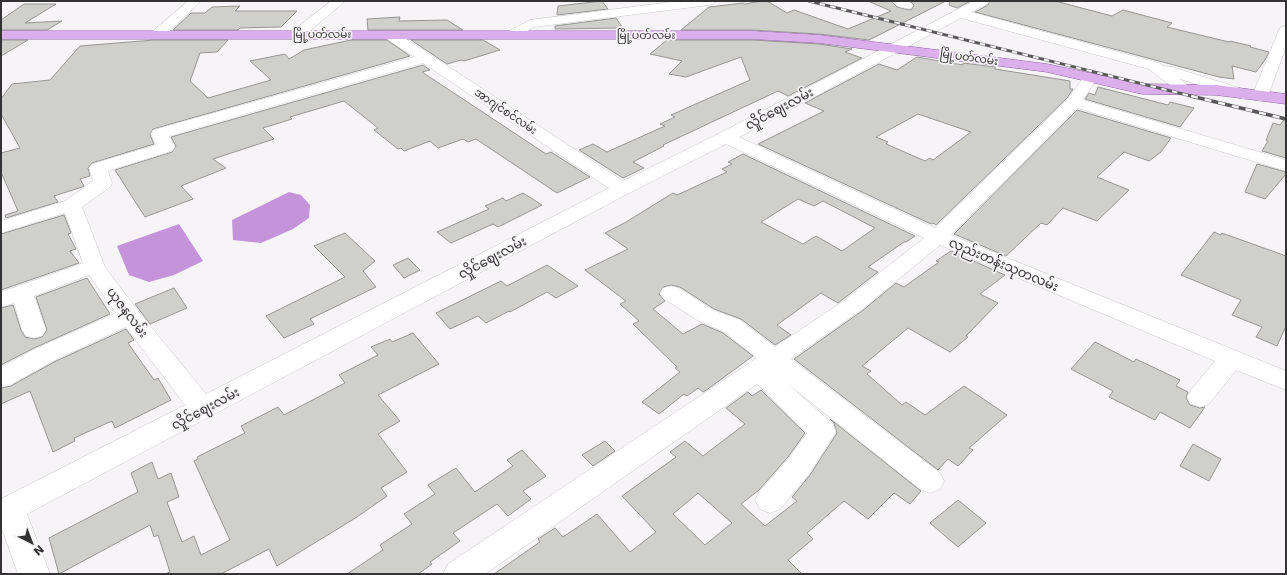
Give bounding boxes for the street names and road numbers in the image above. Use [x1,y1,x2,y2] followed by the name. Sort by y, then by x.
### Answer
[293,27,351,43] street label: မြို့ပတ်လမ်း
[617,28,675,44] street label: မြို့ပတ်လမ်း
[939,46,999,70] street label: မြို့ပတ်လမ်း
[742,83,817,135] street label: လှိုင်ဈေးလမ်း
[471,85,540,139] street label: အာဂျင်စင်လမ်း
[455,232,530,284] street label: လှိုင်ဈေးလမ်း
[946,234,1061,297] street label: လှည်းတန်းသုတလမ်း
[101,284,152,342] street label: ယုဇနလမ်း
[168,383,243,435] street label: လှိုင်ဈေးလမ်း

